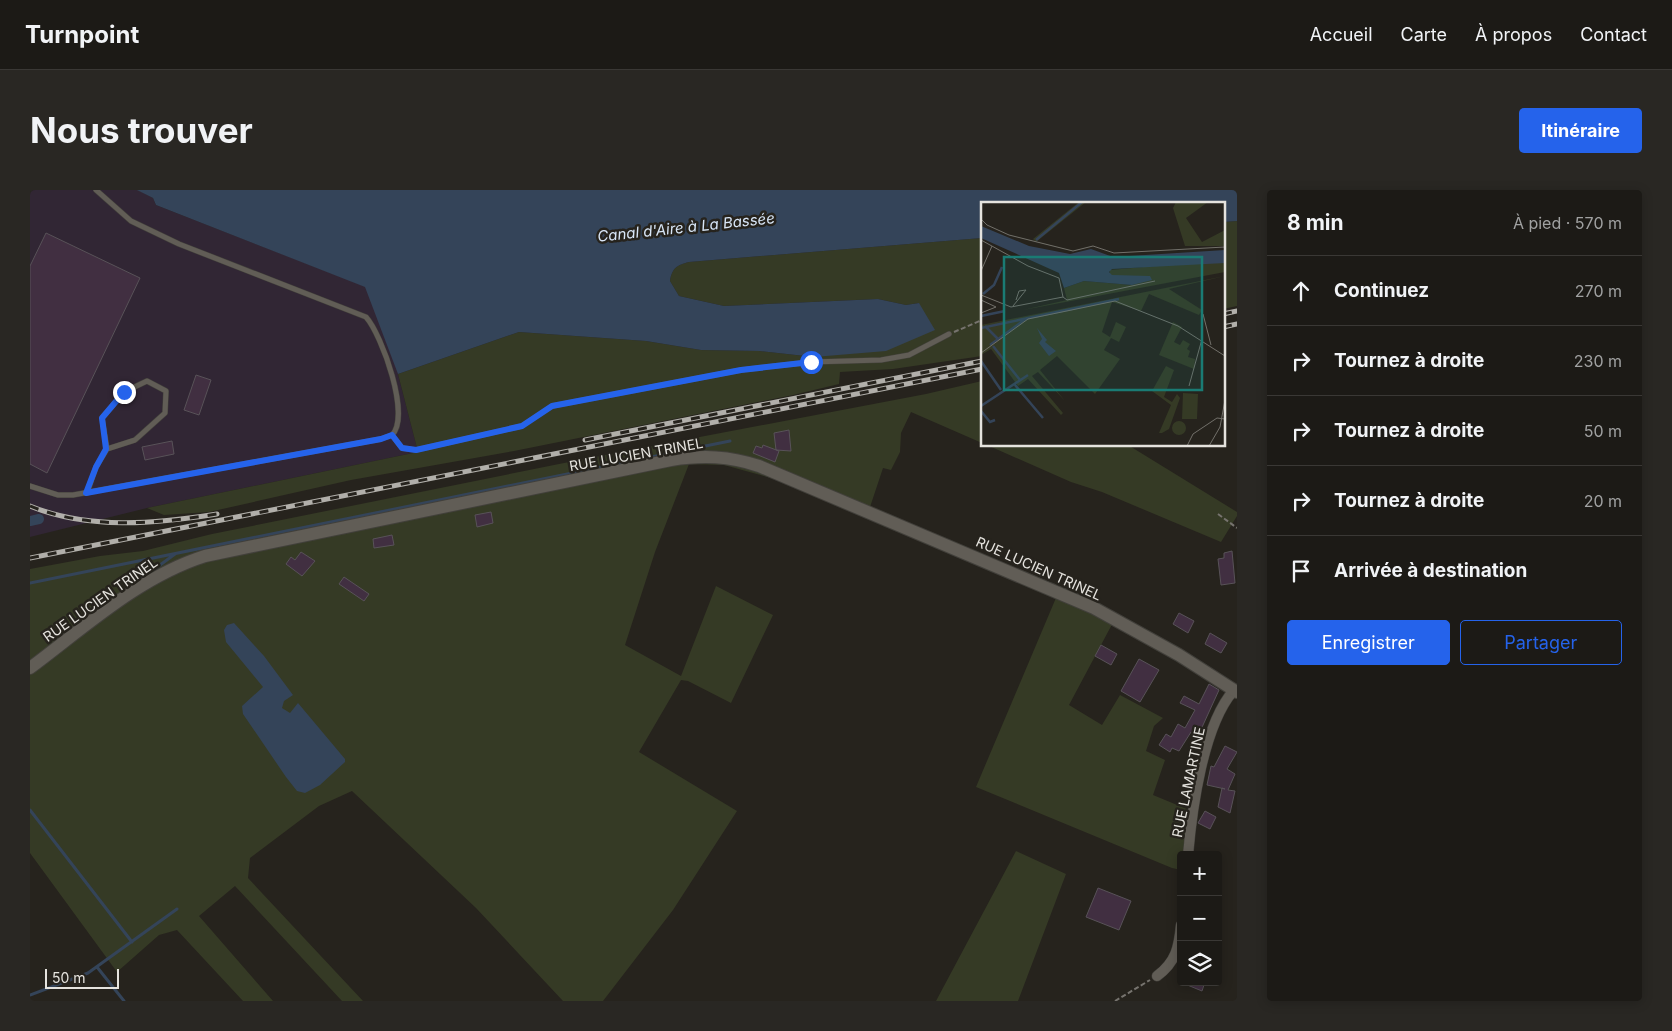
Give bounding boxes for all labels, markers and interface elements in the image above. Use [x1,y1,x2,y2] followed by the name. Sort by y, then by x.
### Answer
[25,20,139,49] text: Turnpoint
[1310,24,1373,45] text: Accueil
[1401,24,1447,45] text: Carte
[1475,24,1552,45] text: À propos
[1580,24,1647,45] text: Contact
[1519,108,1642,153] button: Itinéraire
[30,109,253,151] text: Nous trouver
[981,202,1224,446] inset map
[596,208,776,246] water label: Canal d'Aire à La Bassée
[1287,210,1344,235] text: 8 min
[1513,213,1622,233] text: À pied · 570 m
[1287,277,1315,305] icon: ahead
[1334,279,1429,302] text: Continuez
[1575,281,1622,301] text: 270 m
[1287,347,1315,375] icon: right
[1334,349,1484,372] text: Tournez à droite
[800,351,823,374] route start
[1574,351,1622,371] text: 230 m
[113,381,136,404] route end
[1287,417,1315,445] icon: right
[1334,419,1484,442] text: Tournez à droite
[1584,421,1622,441] text: 50 m
[568,434,704,474] street label: RUE LUCIEN TRINEL
[1287,487,1315,515] icon: right
[1334,489,1484,512] text: Tournez à droite
[1584,491,1622,511] text: 20 m
[974,533,1105,603] street label: RUE LUCIEN TRINEL
[40,553,161,645] street label: RUE LUCIEN TRINEL
[1287,557,1315,585] icon: arrive
[1334,559,1527,582] text: Arrivée à destination
[1287,620,1450,665] button: Enregistrer
[1460,620,1622,665] button: Partager
[1168,725,1208,839] street label: RUE LAMARTINE
[1177,851,1222,986] map controls
[1177,851,1222,896] button: +
[1177,896,1222,941] button: −
[1177,941,1222,986] button: layers
[45,966,119,989] scale bar
[52,969,86,986] text: 50 m

